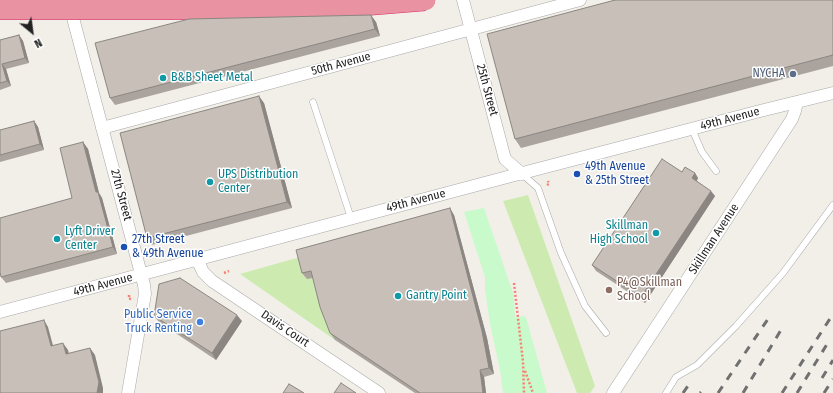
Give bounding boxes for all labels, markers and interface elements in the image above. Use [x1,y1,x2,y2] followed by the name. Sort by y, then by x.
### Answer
[12,12,52,52] north arrow
[32,36,44,50] text: N
[310,49,372,79] street label: 50th Avenue
[473,62,501,118] street label: 25th Street
[752,67,785,81] place label: NYCHA
[788,69,798,79] marker: NYCHA
[171,71,253,85] place label: B&B Sheet Metal
[158,73,168,83] marker: B&B Sheet Metal
[699,104,761,134] street label: 49th Avenue
[585,160,649,188] place label: 49th Avenue & 25th Street
[107,168,135,222] street label: 27th Street
[218,168,298,196] place label: UPS Distribution Center
[572,169,582,179] marker: 49th Avenue & 25th Street
[205,177,215,187] marker: UPS Distribution Center
[385,186,447,216] street label: 49th Avenue
[686,201,742,277] street label: Skillman Avenue
[590,219,648,247] place label: Skillman High School
[65,225,115,253] place label: Lyft Driver Center
[651,228,661,238] marker: Skillman High School
[132,233,203,261] place label: 27th Street & 49th Avenue
[52,234,62,244] marker: Lyft Driver Center
[119,242,129,252] marker: 27th Street & 49th Avenue
[72,270,134,300] street label: 49th Avenue
[617,276,682,304] place label: P4@Skillman School
[604,285,614,295] marker: P4@Skillman School
[406,289,467,303] place label: Gantry Point
[393,291,403,301] marker: Gantry Point
[124,308,192,336] place label: Public Service Truck Renting
[258,308,312,350] street label: Davis Court
[195,317,205,327] marker: Public Service Truck Renting

